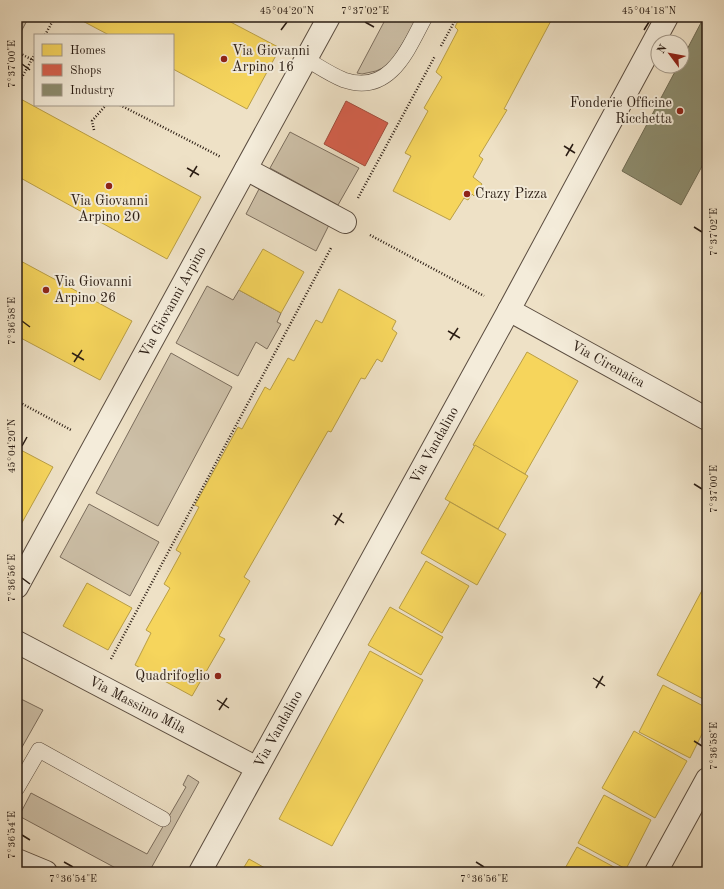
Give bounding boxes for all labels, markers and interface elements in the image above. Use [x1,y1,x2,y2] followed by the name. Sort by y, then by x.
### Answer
[260,6,315,16] text: 45°04'20"N
[341,6,389,16] text: 7°37'02"E
[622,6,677,16] text: 45°04'18"N
[34,34,174,106] legend
[650,34,690,74] north arrow
[7,40,17,88] text: 7°37'00"E
[656,43,670,56] text: N
[232,44,310,74] place label: Via Giovanni Arpino 16
[70,45,106,57] text: Homes
[219,54,229,64] marker: Via Giovanni Arpino 16
[70,65,101,77] text: Shops
[70,85,115,97] text: Industry
[570,96,672,126] place label: Fonderie Officine Ricchetta
[675,106,685,116] marker: Fonderie Officine Ricchetta
[104,181,114,191] marker: Via Giovanni Arpino 20
[475,187,547,201] place label: Crazy Pizza
[462,189,472,199] marker: Crazy Pizza
[70,194,148,224] place label: Via Giovanni Arpino 20
[709,208,719,256] text: 7°37'02"E
[137,244,209,360] street label: Via Giovanni Arpino
[54,275,132,305] place label: Via Giovanni Arpino 26
[41,285,51,295] marker: Via Giovanni Arpino 26
[7,297,17,345] text: 7°36'58"E
[569,339,647,390] street label: Via Cirenaica
[408,404,461,486] street label: Via Vandalino
[7,418,17,473] text: 45°04'20"N
[709,465,719,513] text: 7°37'00"E
[7,554,17,602] text: 7°36'56"E
[135,669,210,683] place label: Quadrifoglio
[213,671,223,681] marker: Quadrifoglio
[87,674,188,736] street label: Via Massimo Mila
[252,688,305,770] street label: Via Vandalino
[709,722,719,770] text: 7°36'58"E
[7,811,17,859] text: 7°36'54"E
[49,874,97,884] text: 7°36'54"E
[460,874,508,884] text: 7°36'56"E

